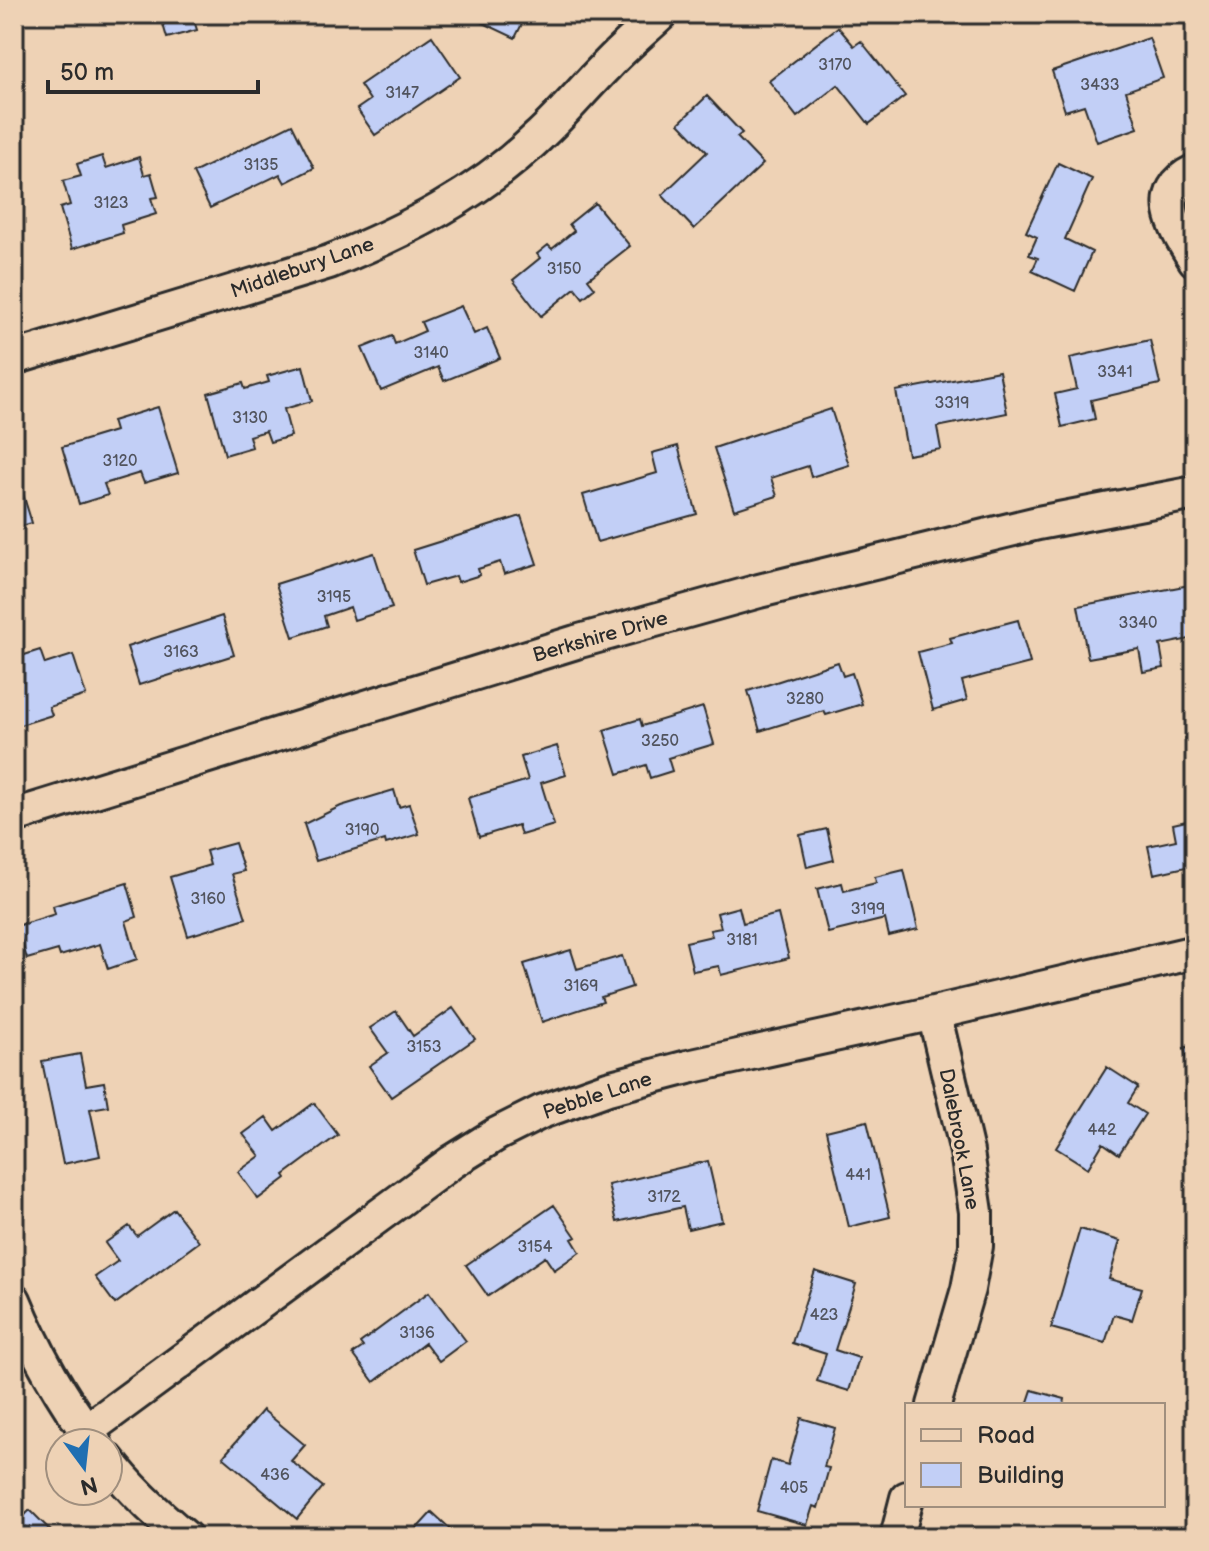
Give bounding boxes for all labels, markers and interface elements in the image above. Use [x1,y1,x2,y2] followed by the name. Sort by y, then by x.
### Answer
[48,44,258,94] scale bar
[818,56,852,75] house number: 3170
[60,58,114,87] text: 50 m
[1080,76,1120,95] house number: 3433
[385,84,419,103] house number: 3147
[243,156,279,175] house number: 3135
[94,194,129,213] house number: 3123
[228,232,377,304] street label: Middlebury Lane
[547,260,581,279] house number: 3150
[413,344,449,363] house number: 3140
[1097,363,1133,382] house number: 3341
[934,394,970,413] house number: 3319
[232,409,268,428] house number: 3130
[103,452,137,471] house number: 3120
[317,588,351,607] house number: 3195
[530,606,671,668] street label: Berkshire Drive
[1119,614,1157,633] house number: 3340
[163,643,199,662] house number: 3163
[786,690,824,709] house number: 3280
[641,732,679,751] house number: 3250
[345,821,379,840] house number: 3190
[190,890,226,909] house number: 3160
[851,900,885,919] house number: 3199
[726,931,758,950] house number: 3181
[563,977,599,996] house number: 3169
[406,1038,442,1057] house number: 3153
[540,1067,655,1125] street label: Pebble Lane
[934,1067,984,1212] street label: Dalebrook Lane
[1088,1121,1117,1140] house number: 442
[845,1166,871,1185] house number: 441
[647,1188,681,1207] house number: 3172
[518,1238,553,1257] house number: 3154
[810,1306,839,1325] house number: 423
[399,1324,435,1343] house number: 3136
[905,1403,1165,1507] legend
[977,1421,1035,1450] text: Road
[44,1427,124,1507] north arrow
[977,1461,1064,1490] text: Building
[260,1466,290,1485] house number: 436
[77,1470,100,1500] text: N
[780,1479,808,1498] house number: 405

